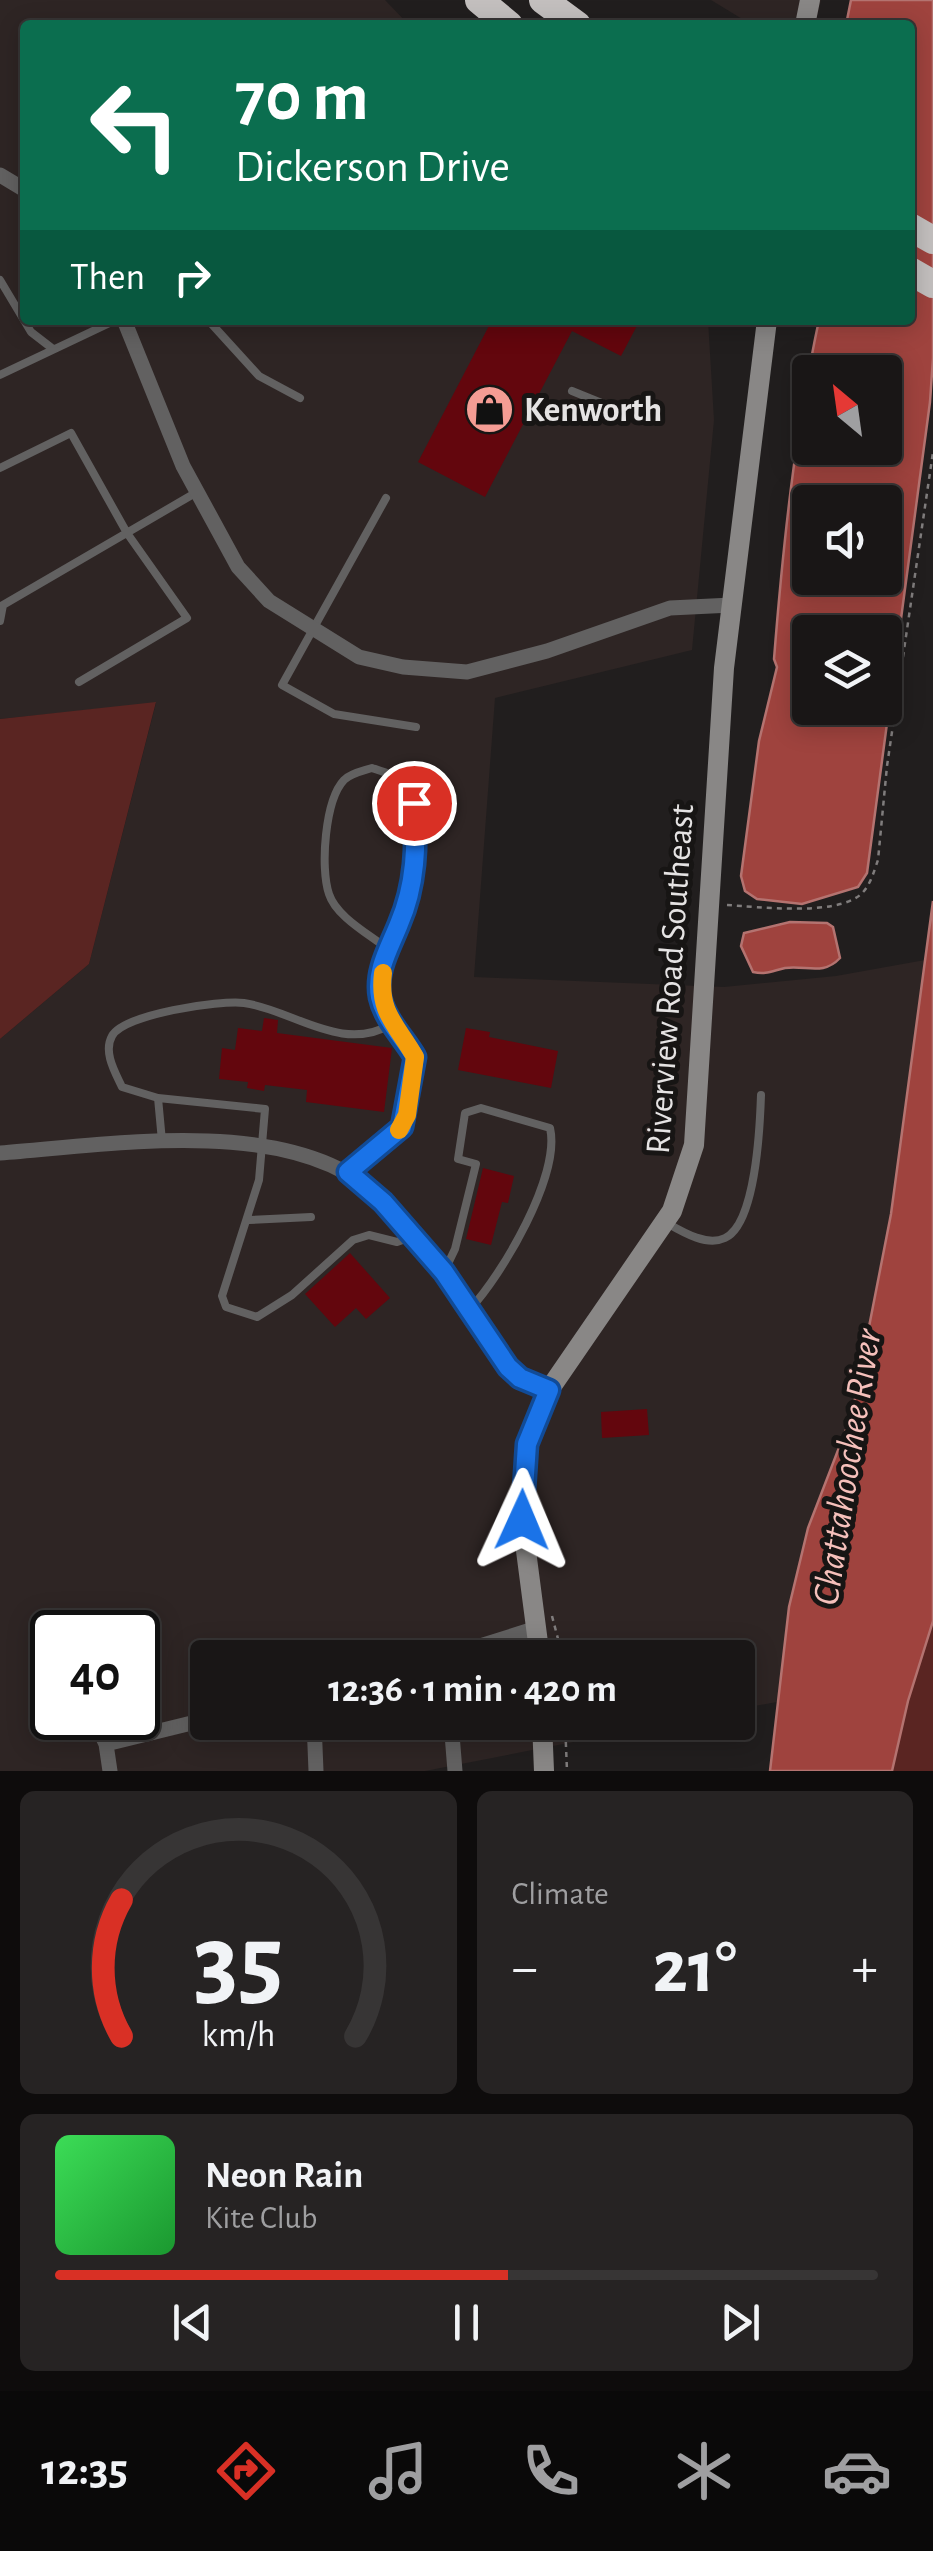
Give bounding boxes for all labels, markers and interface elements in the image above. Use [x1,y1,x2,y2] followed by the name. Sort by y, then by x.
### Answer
[70,60,200,190] icon: left
[235,63,369,133] text: 70 m
[235,145,510,190] text: Dickerson Drive
[165,250,220,305] icon: right
[70,259,145,297] text: Then
[792,355,902,465] north arrow
[792,355,902,725] map controls
[463,383,515,435] shop icon: Kenworth
[524,393,662,428] place label: Kenworth
[792,485,902,595] button: sound
[792,615,902,725] button: layers
[372,761,457,846] pin
[387,776,442,831] icon: arrive
[641,803,700,1155] street label: Riverview Road Southeast
[807,1325,889,1608] water label: Chattahoochee River
[470,1468,574,1572] position arrow
[30,1610,160,1740] speed limit sign: 40
[328,1671,617,1709] text: 12:36 · 1 min · 420 m
[512,1878,609,1910] text: Climate
[193,1911,283,2015] text: 35
[653,1931,737,2006] text: 21°
[512,1941,538,1996] text: −
[852,1941,878,1996] text: +
[201,2017,275,2053] text: km/h
[205,2157,363,2195] text: Neon Rain
[205,2202,317,2234] text: Kite Club
[165,2295,220,2350] icon: previous
[439,2295,494,2350] icon: pause
[713,2295,768,2350] icon: next
[211,2436,281,2506] icon: directions
[363,2436,433,2506] icon: music
[516,2436,586,2506] icon: phone
[669,2436,739,2506] icon: climate
[822,2436,892,2506] icon: car
[41,2448,128,2493] text: 12:35

